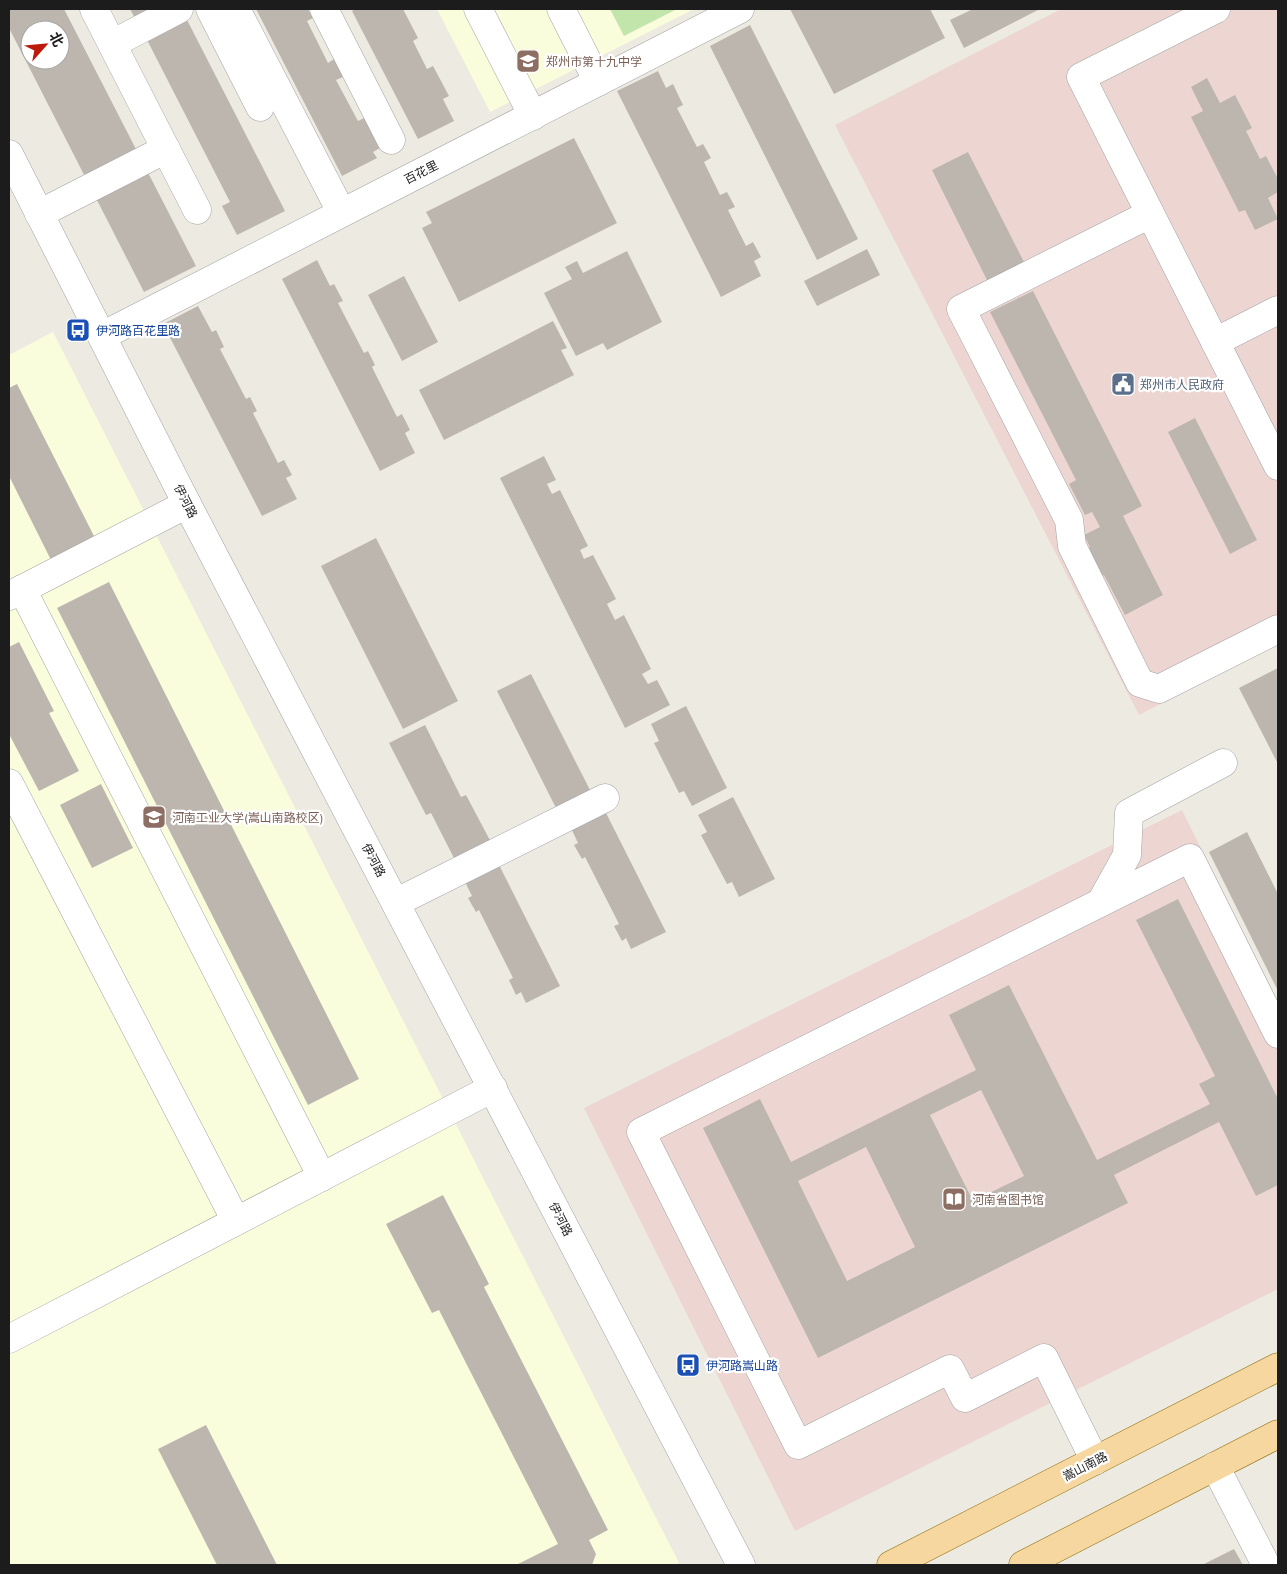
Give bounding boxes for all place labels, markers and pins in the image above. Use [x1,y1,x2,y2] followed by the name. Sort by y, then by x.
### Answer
[515,48,541,74] school or university icon: 郑州市第十九中学
[546,54,642,69] place label: 郑州市第十九中学
[65,317,91,343] bus stop icon: 伊河路百花里路
[96,323,180,338] place label: 伊河路百花里路
[1110,371,1136,397] public building icon: 郑州市人民政府
[1140,377,1224,392] place label: 郑州市人民政府
[141,804,167,830] school or university icon: 河南工业大学(嵩山南路校区)
[172,810,324,825] place label: 河南工业大学(嵩山南路校区)
[941,1186,967,1212] library icon: 河南省图书馆
[972,1192,1044,1207] place label: 河南省图书馆
[675,1352,701,1378] bus stop icon: 伊河路嵩山路
[706,1358,778,1373] place label: 伊河路嵩山路

